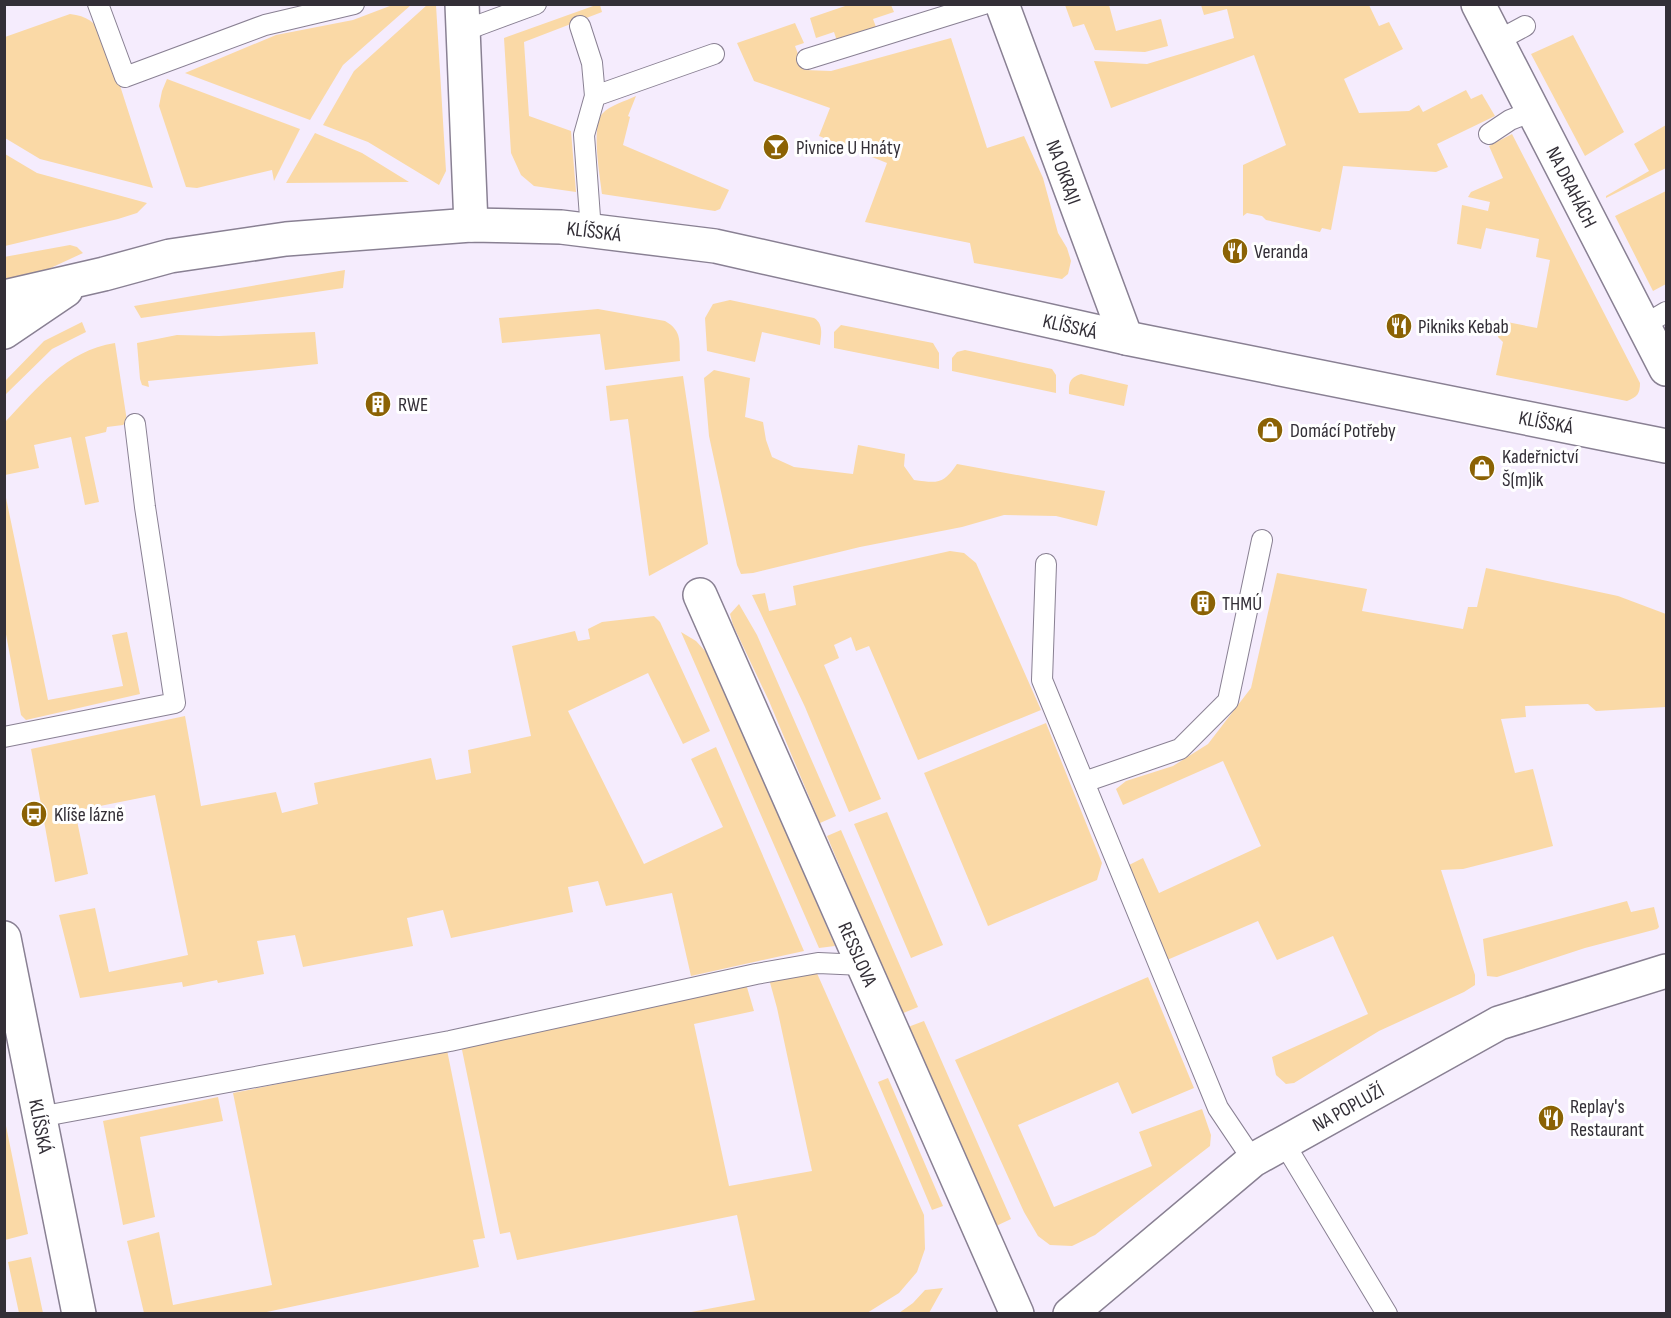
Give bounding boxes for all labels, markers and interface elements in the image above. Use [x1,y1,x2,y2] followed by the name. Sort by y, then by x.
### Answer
[761,132,791,162] bar icon: Pivnice U Hnáty
[796,136,901,160] place label: Pivnice U Hnáty
[1040,137,1086,208] street label: NA OKRAJI
[1540,143,1602,232] street label: NA DRAHÁCH
[565,217,623,247] street label: KLÍŠSKÁ
[1220,236,1250,266] restaurant icon: Veranda
[1254,240,1308,264] place label: Veranda
[1040,309,1100,345] street label: KLÍŠSKÁ
[1384,311,1414,341] restaurant icon: Pikniks Kebab
[1418,315,1509,339] place label: Pikniks Kebab
[363,389,393,419] building icon: RWE
[398,393,428,417] place label: RWE
[1517,406,1575,440] street label: KLÍŠSKÁ
[1255,415,1285,445] shop icon: Domácí Potřeby
[1290,419,1396,443] place label: Domácí Potřeby
[1502,445,1579,492] place label: Kadeřnictví Š(m)ik
[1467,453,1497,483] shop icon: Kadeřnictví Š(m)ik
[1188,588,1218,618] building icon: THMÚ
[1222,592,1262,616] place label: THMÚ
[19,799,49,829] bus stop icon: Klíše lázně
[54,803,124,827] place label: Klíše lázně
[832,918,882,991] street label: RESSLOVA
[1309,1078,1388,1137] street label: NA POPLUŽÍ
[1570,1095,1644,1142] place label: Replay's Restaurant
[23,1097,57,1156] street label: KLÍŠSKÁ
[1536,1103,1566,1133] restaurant icon: Replay's Restaurant

